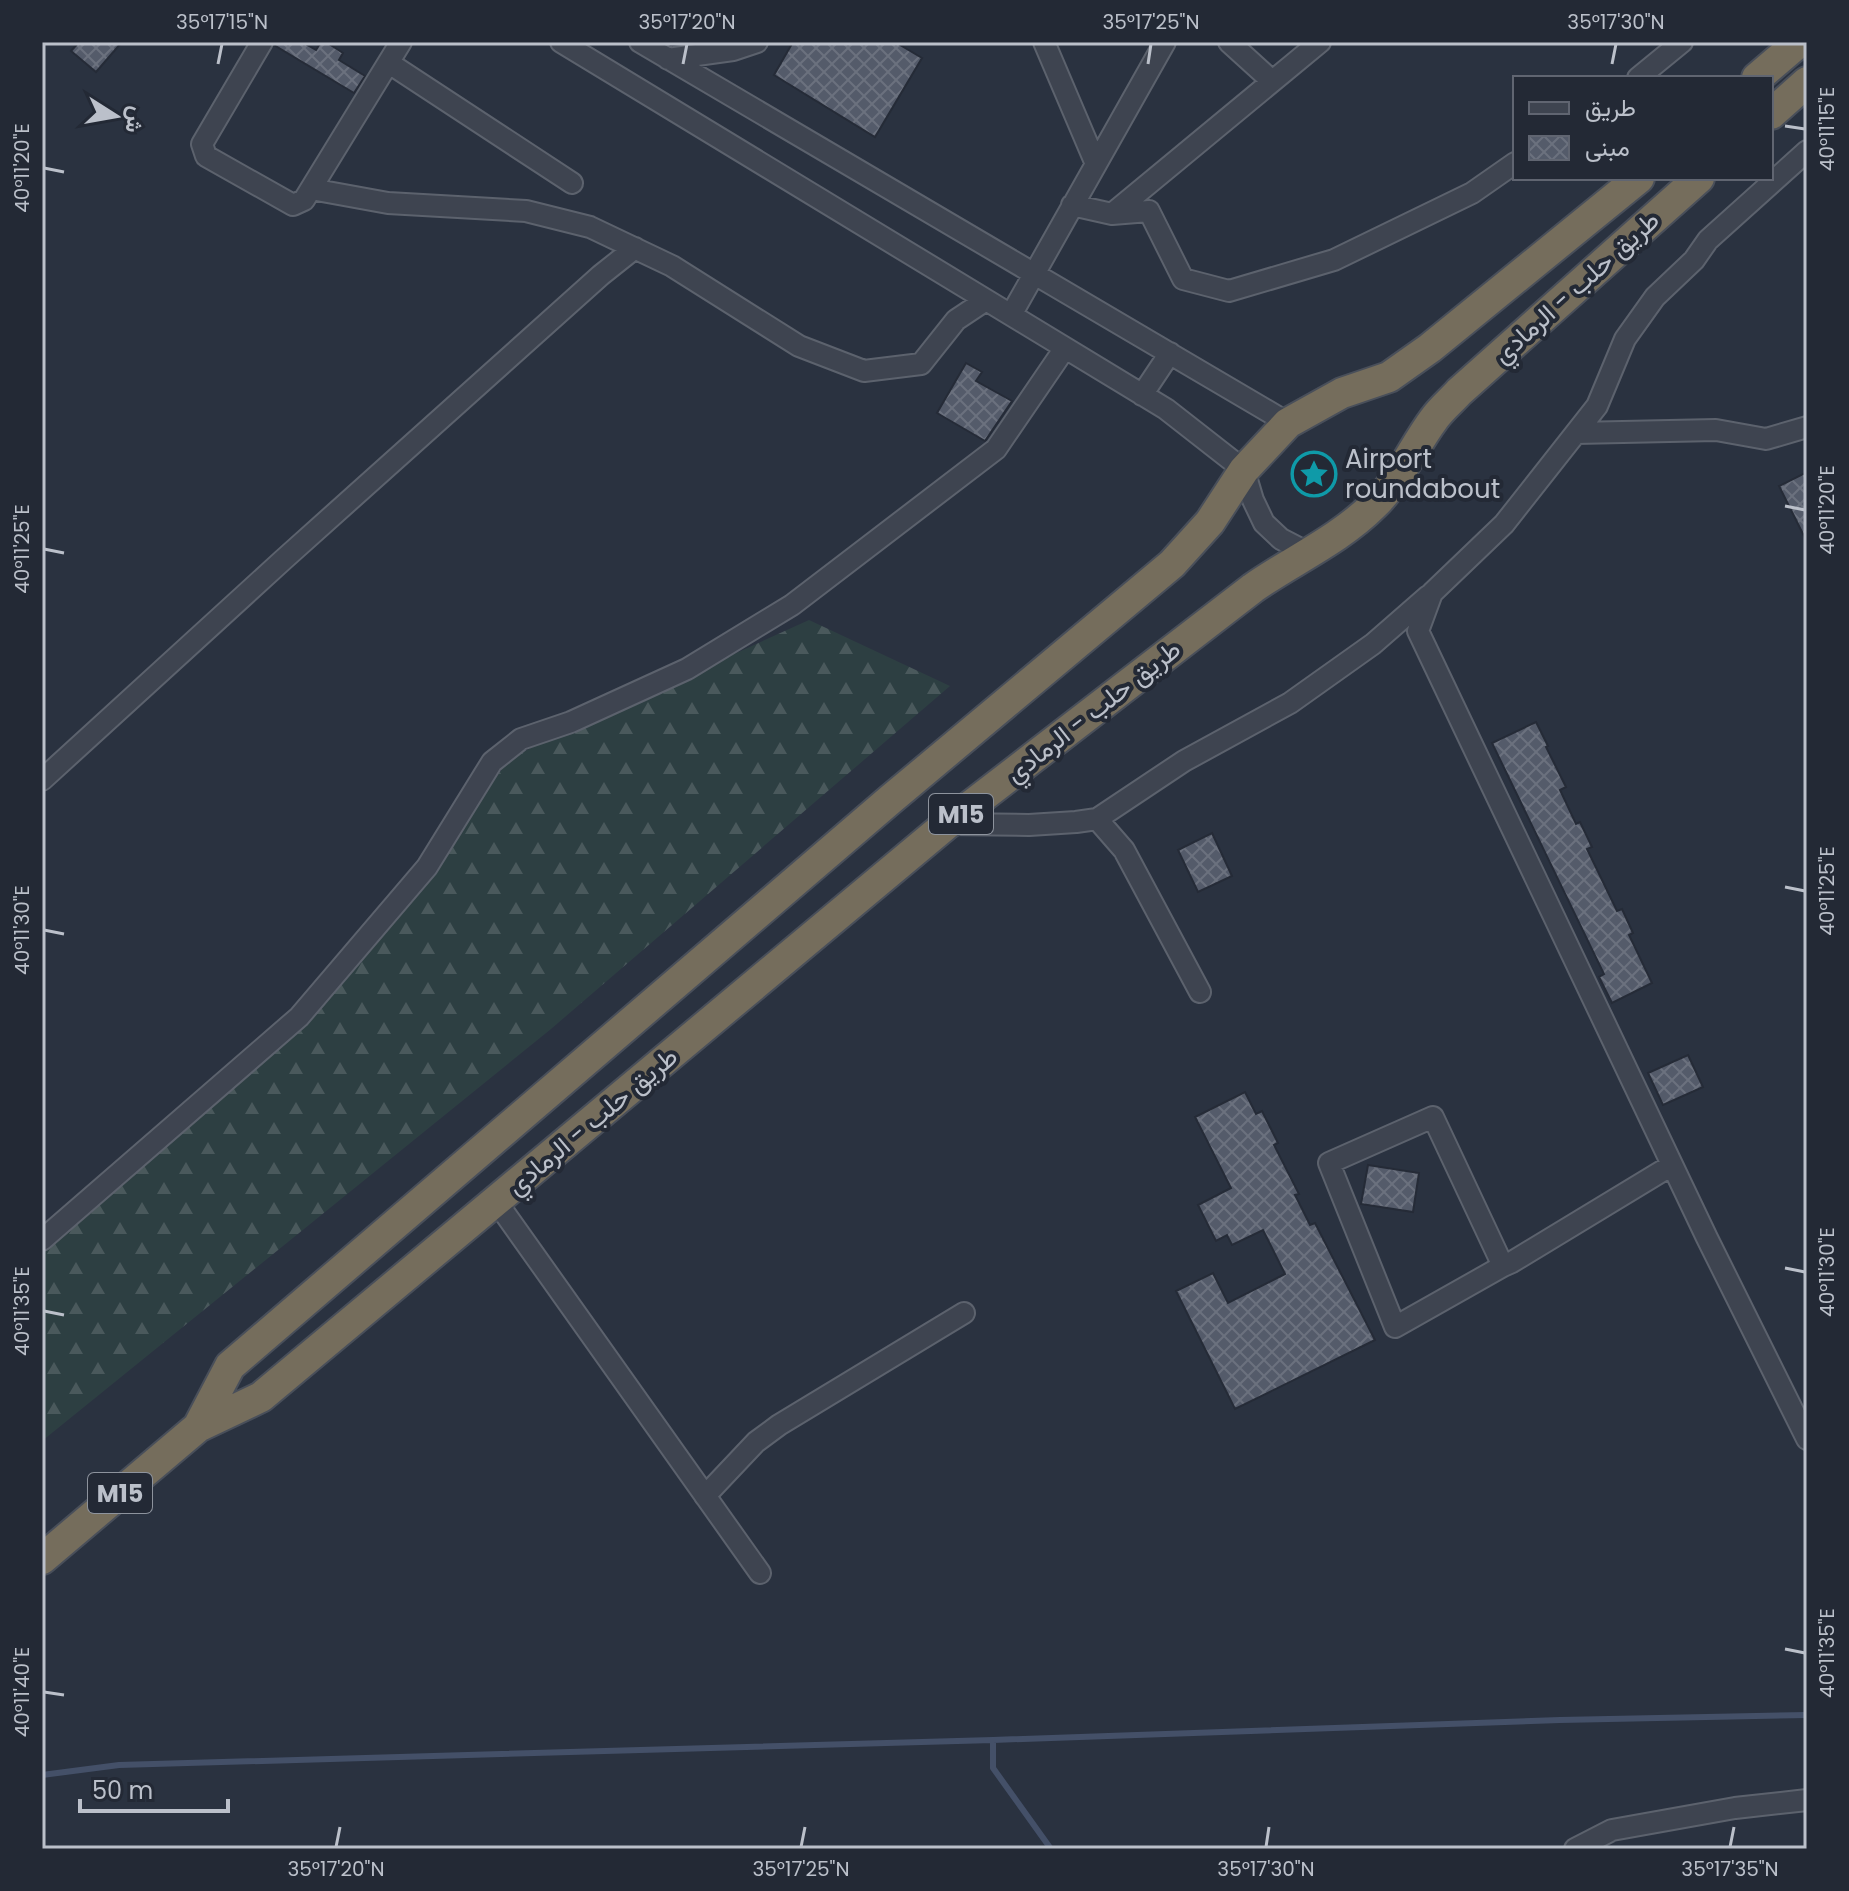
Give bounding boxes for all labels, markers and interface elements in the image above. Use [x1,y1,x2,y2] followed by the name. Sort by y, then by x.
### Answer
[176,8,268,36] text: 35°17'15"N
[639,8,736,36] text: 35°17'20"N
[1103,8,1200,36] text: 35°17'25"N
[1567,8,1665,36] text: 35°17'30"N
[76,76,156,156] north arrow
[1513,76,1773,180] legend
[1813,87,1841,171] text: 40°11'15"E
[1585,91,1636,124] text: طريق
[117,104,153,136] text: ش
[8,123,36,213] text: 40°11'20"E
[1585,131,1630,164] text: مبنى
[1485,202,1669,374] street label: طريق حلب - الرمادي
[1345,441,1500,507] place label: Airport roundabout
[1290,450,1338,498] place icon: Airport roundabout
[1813,465,1841,555] text: 40°11'20"E
[8,504,36,594] text: 40°11'25"E
[998,631,1190,793] street label: طريق حلب - الرمادي
[929,794,993,834] road number: M15
[1813,846,1841,936] text: 40°11'25"E
[8,885,36,975] text: 40°11'30"E
[499,1039,687,1206] street label: طريق حلب - الرمادي
[1813,1227,1841,1317] text: 40°11'30"E
[8,1266,36,1356] text: 40°11'35"E
[88,1473,152,1513] road number: M15
[1813,1608,1841,1698] text: 40°11'35"E
[8,1647,36,1737] text: 40°11'40"E
[80,1763,228,1813] scale bar
[92,1774,153,1807] text: 50 m
[288,1855,385,1883] text: 35°17'20"N
[753,1855,850,1883] text: 35°17'25"N
[1217,1855,1315,1883] text: 35°17'30"N
[1681,1855,1779,1883] text: 35°17'35"N

